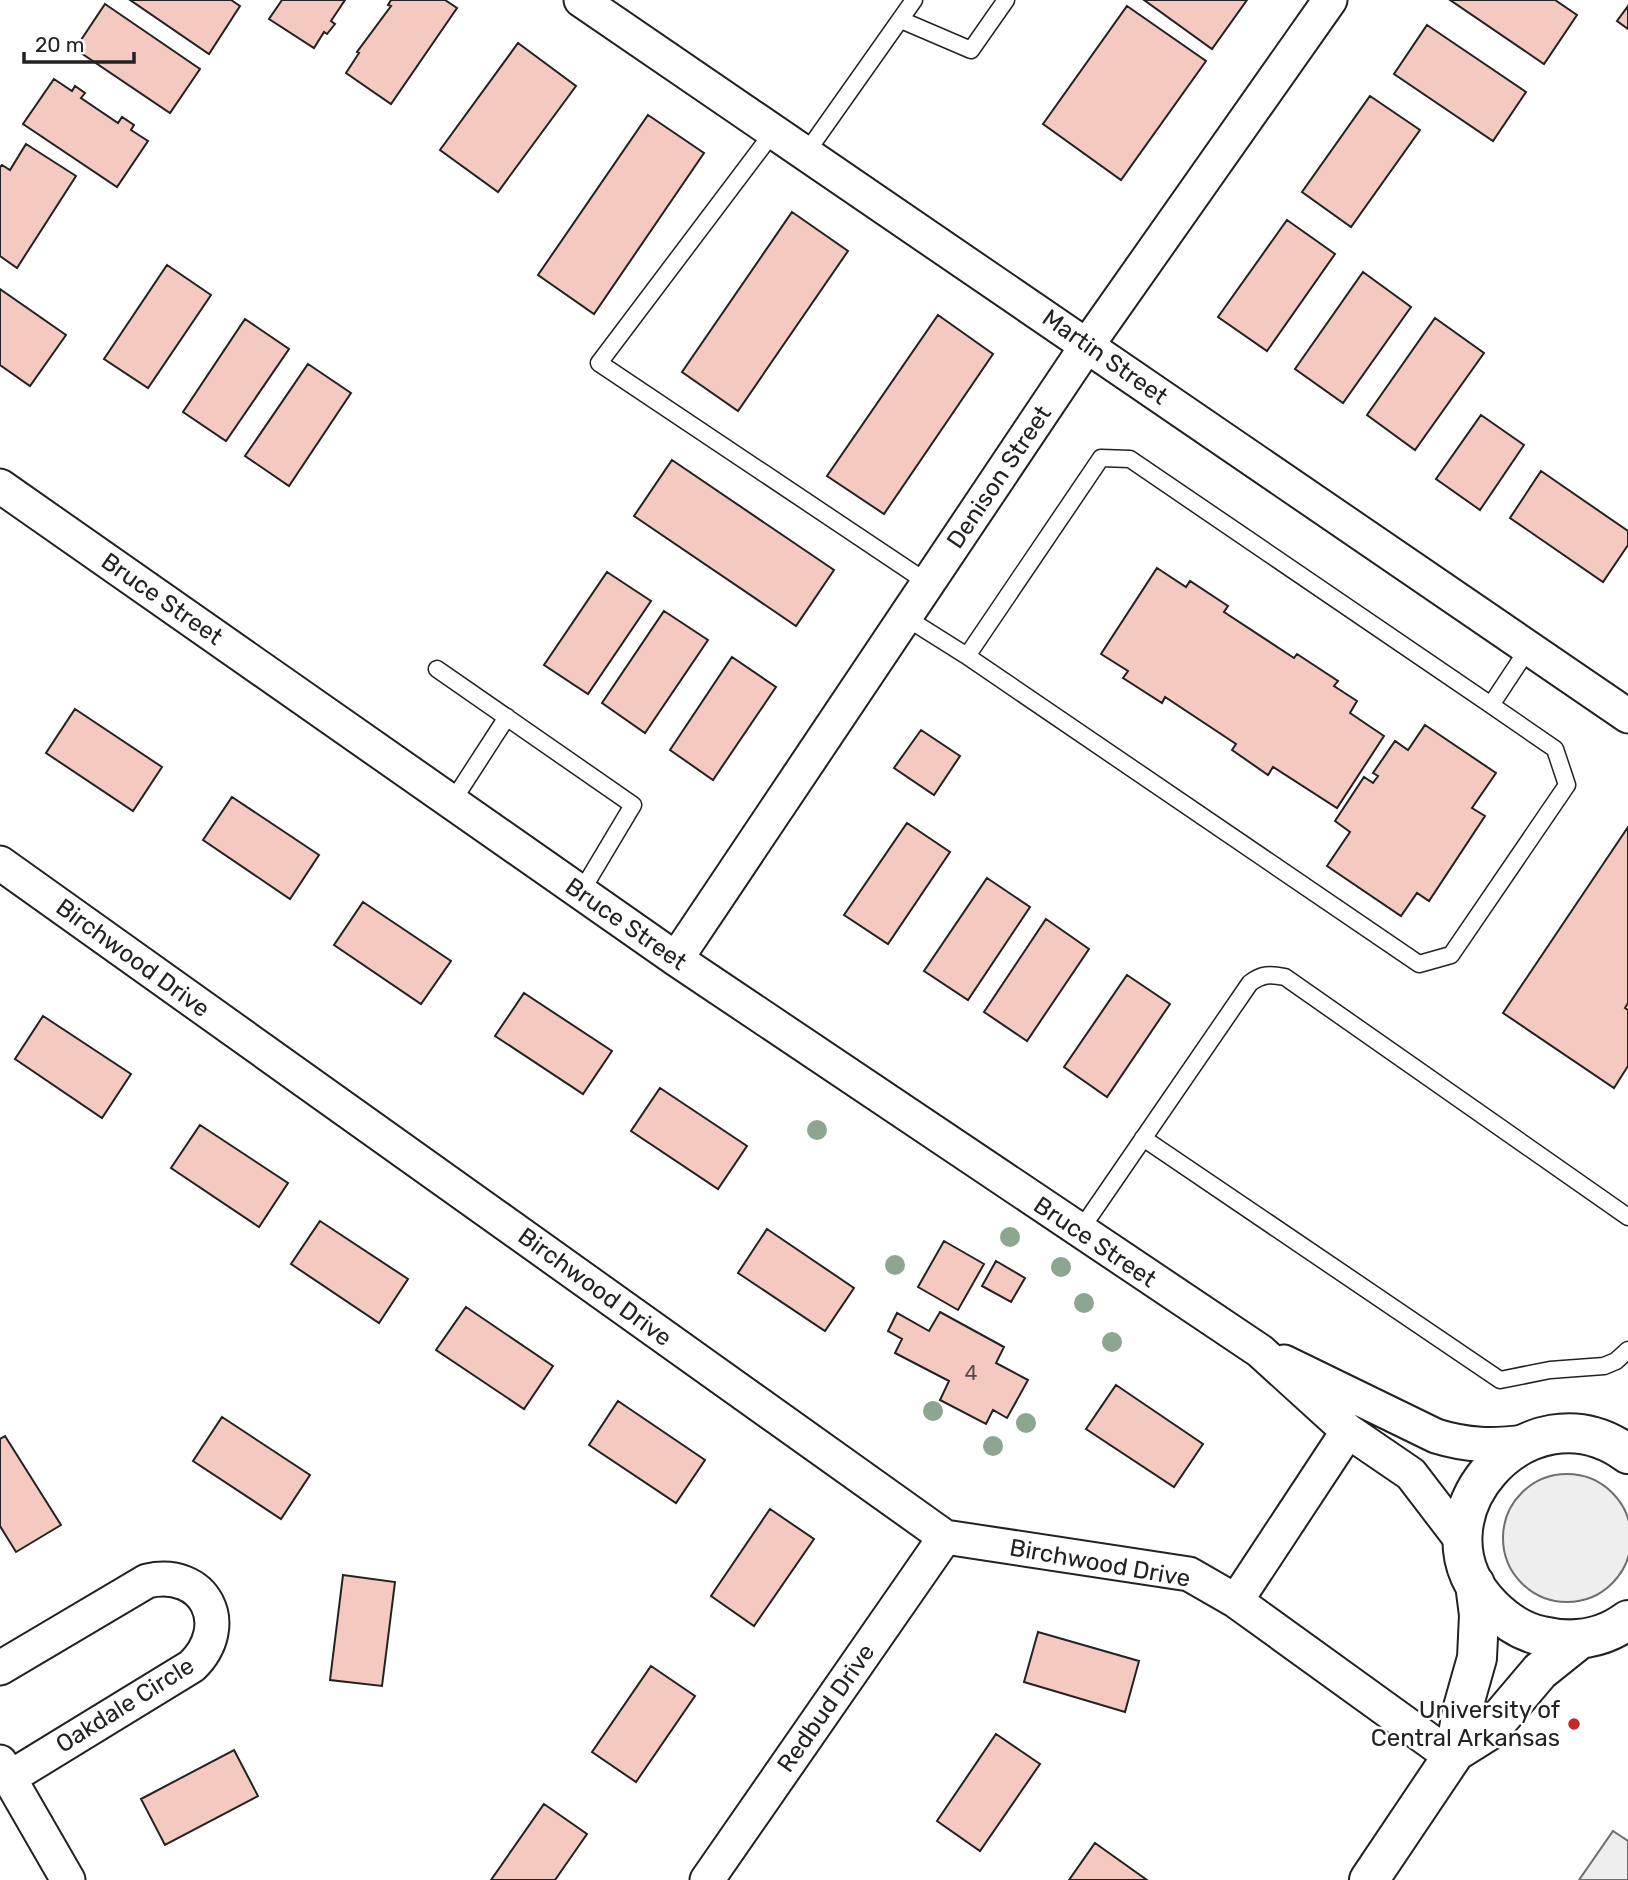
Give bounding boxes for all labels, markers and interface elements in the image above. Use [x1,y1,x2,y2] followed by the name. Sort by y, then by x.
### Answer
[24,21,135,65] scale bar
[35,32,84,57] text: 20 m
[1037,304,1173,410] street label: Martin Street
[941,400,1057,554] street label: Denison Street
[96,547,228,651] street label: Bruce Street
[560,872,692,976] street label: Bruce Street
[51,893,215,1023] street label: Birchwood Drive
[1028,1191,1162,1293] street label: Bruce Street
[513,1222,677,1352] street label: Birchwood Drive
[964,1360,978,1385] house number: 4
[1008,1533,1192,1593] street label: Birchwood Drive
[772,1639,880,1777] street label: Redbud Drive
[51,1651,199,1759] street label: Oakdale Circle
[1371,1696,1561,1752] place label: University of Central Arkansas
[1566,1716,1582,1732] marker: University of Central Arkansas

